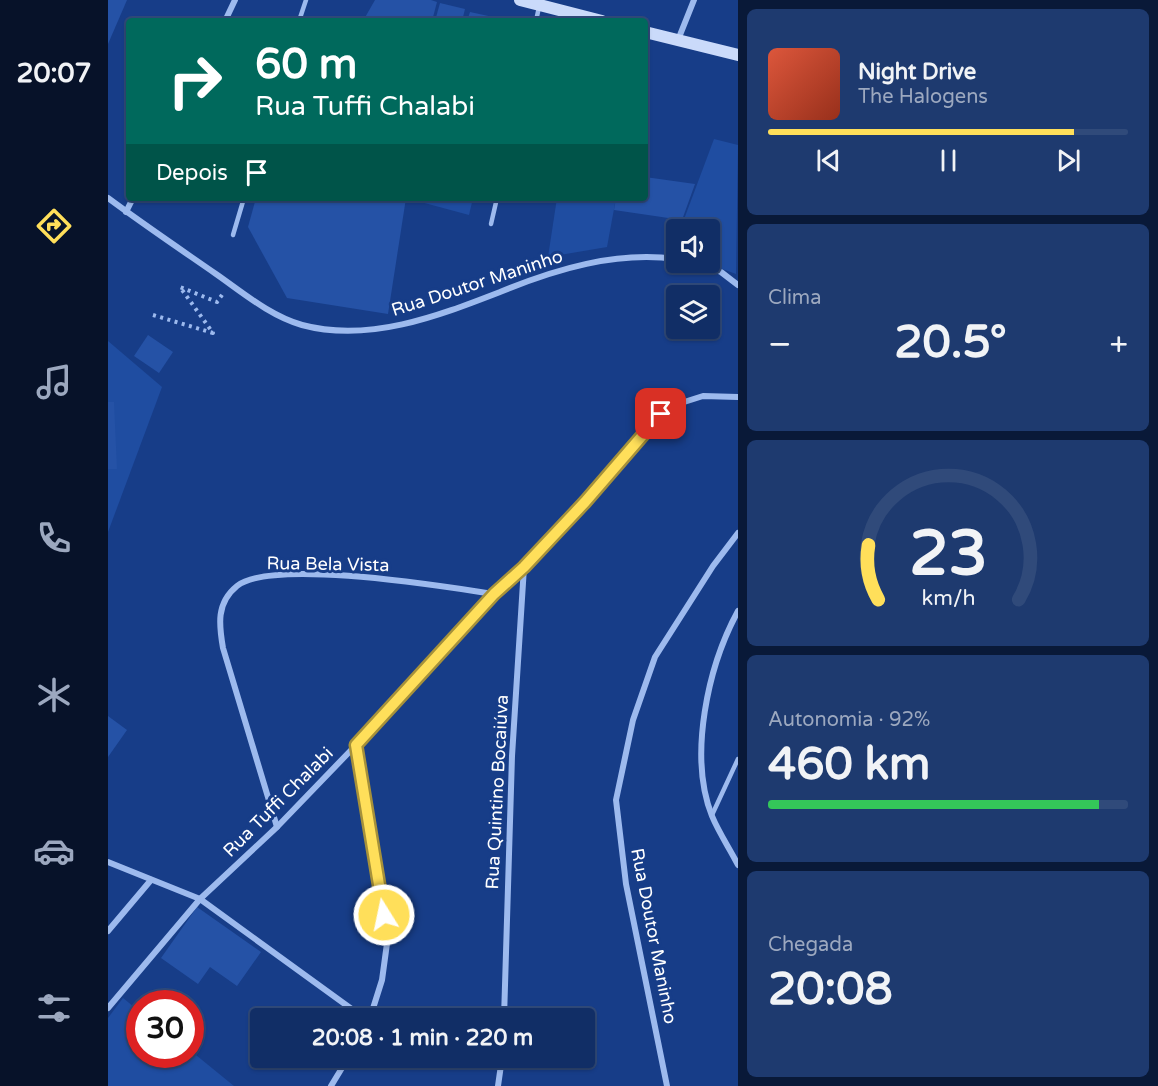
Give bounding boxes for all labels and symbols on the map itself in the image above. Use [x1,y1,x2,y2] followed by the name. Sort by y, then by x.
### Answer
[389,245,565,321] street label: Rua Doutor Maninho
[635,388,686,439] pin
[266,552,390,576] street label: Rua Bela Vista
[481,694,513,890] street label: Rua Quintino Bocaiúva
[218,742,338,862] street label: Rua Tuffi Chalabi
[626,846,682,1026] street label: Rua Doutor Maninho
[352,883,416,947] position arrow
[126,990,204,1068] speed limit sign: 30

